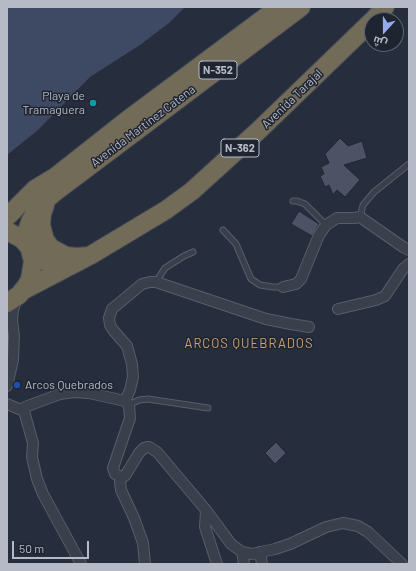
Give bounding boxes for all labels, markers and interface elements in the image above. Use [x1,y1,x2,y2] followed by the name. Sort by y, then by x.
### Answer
[364,12,404,52] north arrow
[371,34,389,51] text: ش
[199,61,237,79] road number: N-352
[259,67,325,131] street label: Avenida Tarajal
[88,82,198,170] street label: Avenida Martinez Catena
[23,89,85,117] place label: Playa de Tramaguera
[88,98,98,108] marker: Playa de Tramaguera
[221,139,259,157] road number: N-362
[185,336,313,352] district label: ARCOS QUEBRADOS
[25,378,113,392] place label: Arcos Quebrados
[12,380,22,390] marker: Arcos Quebrados
[14,533,91,559] scale bar
[19,541,44,555] text: 50 m

